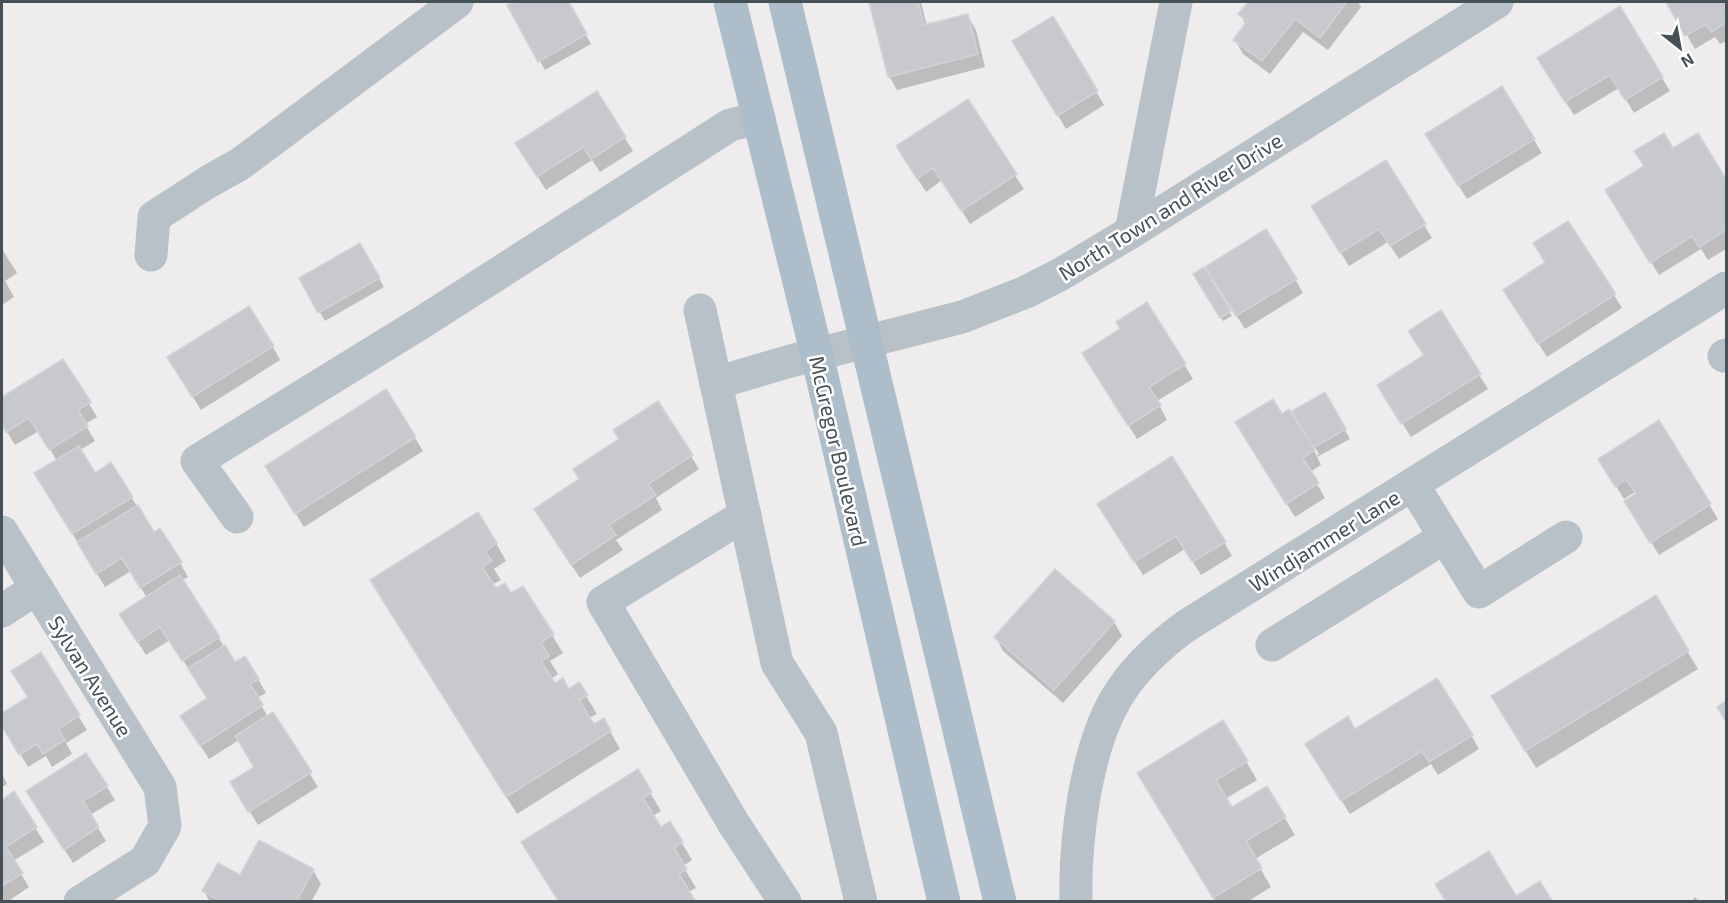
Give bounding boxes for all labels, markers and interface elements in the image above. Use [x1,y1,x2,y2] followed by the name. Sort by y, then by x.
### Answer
[1650,18,1710,78] north arrow
[1678,50,1698,72] text: N
[1054,127,1286,285] street label: North Town and River Drive
[805,353,873,549] street label: McGregor Boulevard
[1244,484,1404,597] street label: Windjammer Lane
[44,611,138,741] street label: Sylvan Avenue

